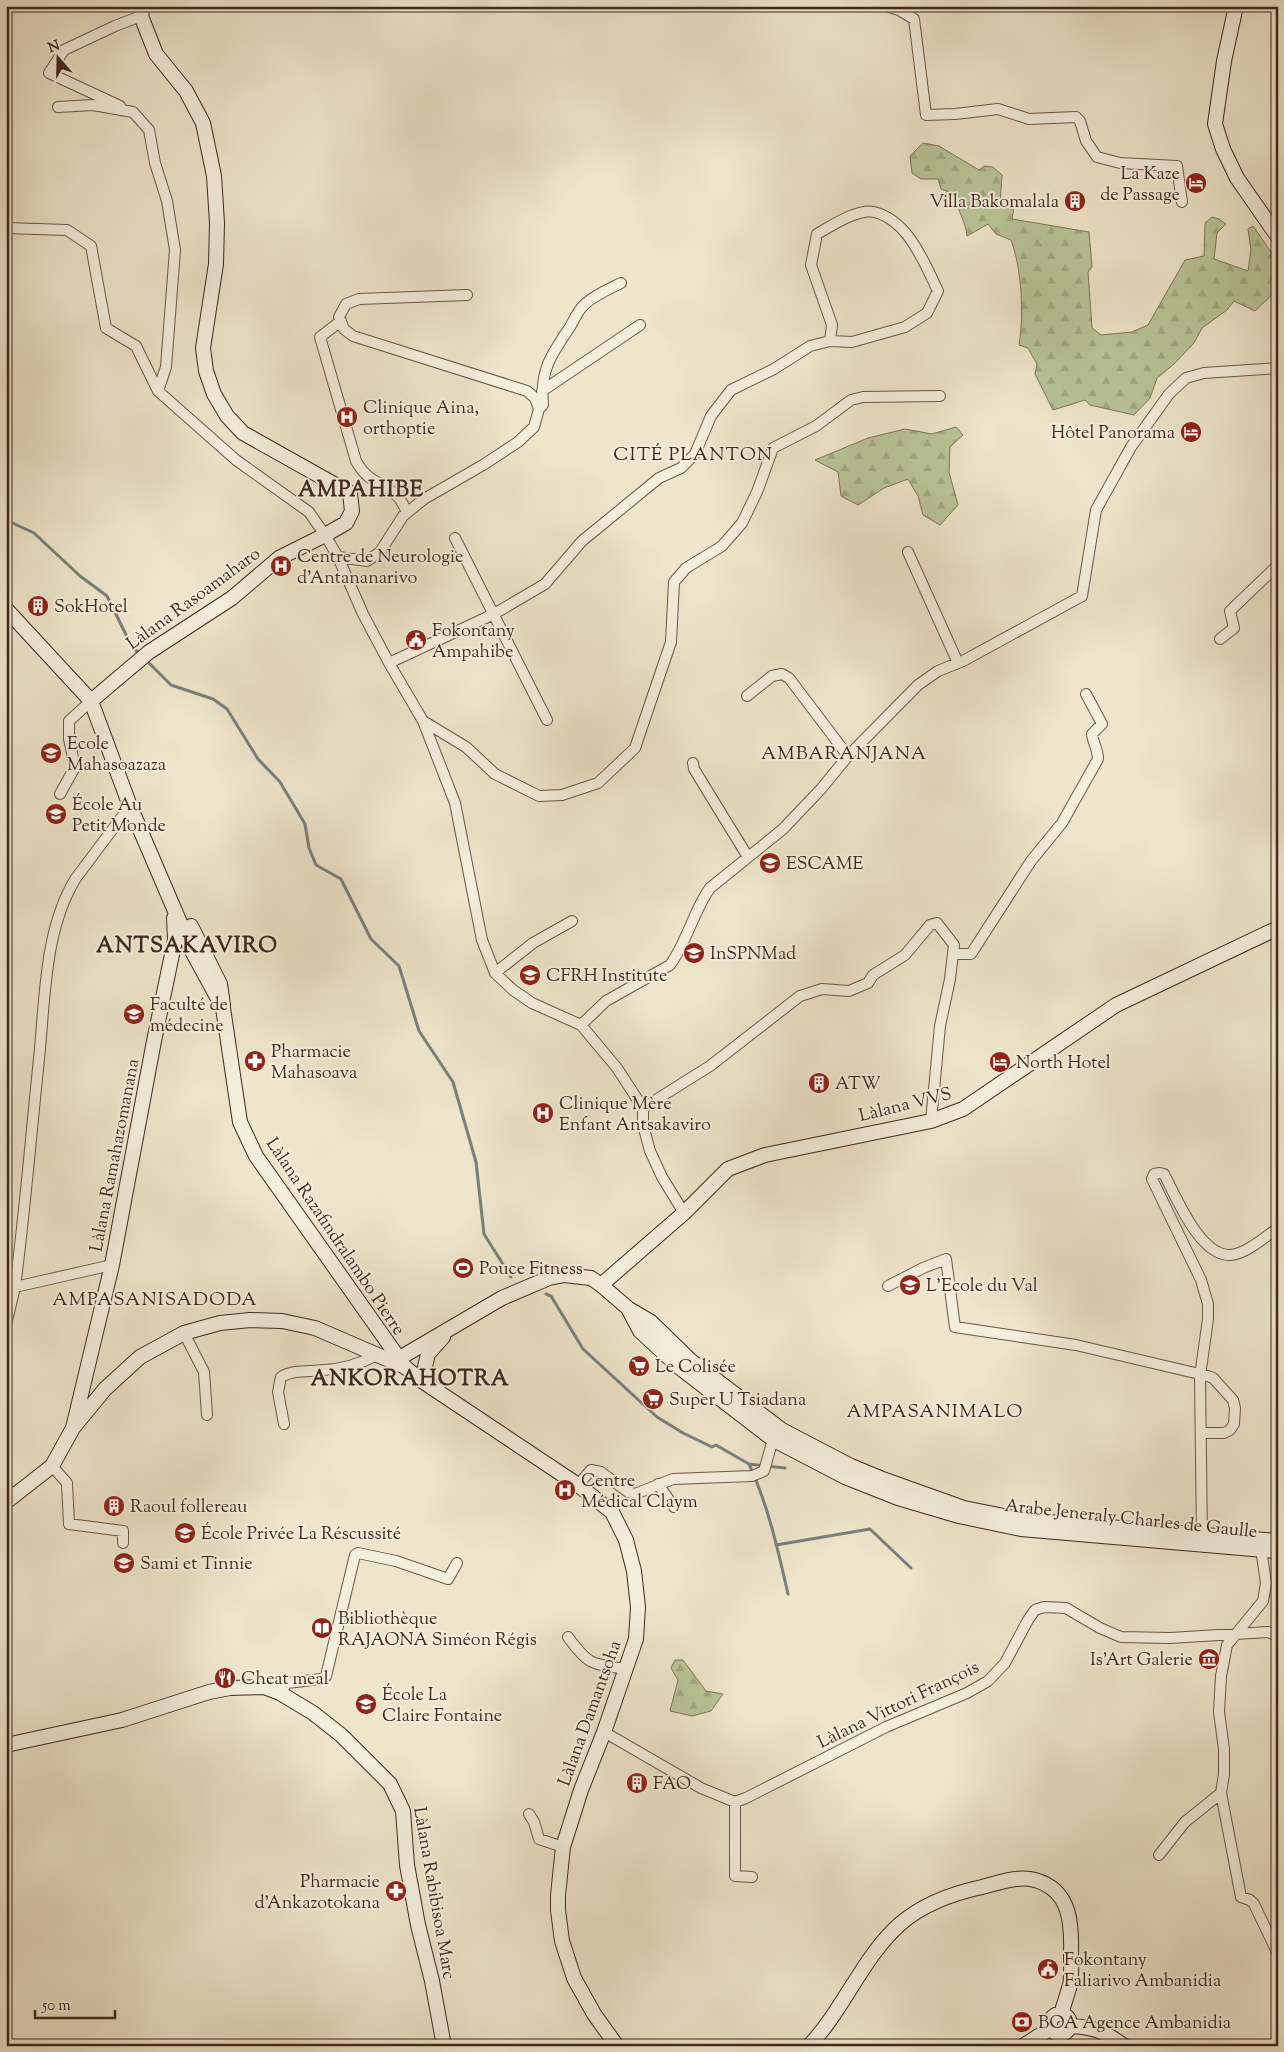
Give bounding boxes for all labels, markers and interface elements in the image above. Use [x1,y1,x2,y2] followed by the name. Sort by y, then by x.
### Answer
[32,32,82,82] north arrow
[46,36,63,59] text: N
[1100,162,1180,209] place label: La Kaze de Passage
[1184,171,1208,195] hotel icon: La Kaze de Passage
[1063,189,1087,213] building icon: Villa Bakomalala
[929,190,1059,216] place label: Villa Bakomalala
[363,396,479,443] place label: Clinique Aina, orthoptie
[335,405,359,429] hospital icon: Clinique Aina, orthoptie
[1179,420,1203,444] hotel icon: Hôtel Panorama
[1051,421,1175,447] place label: Hôtel Panorama
[613,442,773,469] district label: CITÉ PLANTON
[298,475,424,507] district label: AMPAHIBE
[122,542,267,657] street label: Làlana Rasoamaharo
[297,545,463,592] place label: Centre de Neurologie d'Antananarivo
[269,554,293,578] hospital icon: Centre de Neurologie d'Antananarivo
[26,594,50,618] building icon: SokHotel
[54,595,128,621] place label: SokHotel
[432,619,515,666] place label: Fokontany Ampahibe
[404,628,428,652] public building icon: Fokontany Ampahibe
[67,732,166,779] place label: Ecole Mahasoazaza
[39,741,63,765] school or university icon: Ecole Mahasoazaza
[761,741,927,768] district label: AMBARANJANA
[72,793,166,840] place label: École Au Petit Monde
[44,802,68,826] school or university icon: École Au Petit Monde
[758,851,782,875] school or university icon: ESCAME
[786,852,863,878] place label: ESCAME
[96,931,278,963] district label: ANTSAKAVIRO
[682,941,706,965] school or university icon: InSPNMad
[710,942,796,968] place label: InSPNMad
[518,963,542,987] school or university icon: CFRH Institute
[546,964,667,990] place label: CFRH Institute
[150,993,228,1040] place label: Faculté de médecine
[122,1002,146,1026] school or university icon: Faculté de médecine
[271,1040,357,1087] place label: Pharmacie Mahasoava
[243,1049,267,1073] pharmacy icon: Pharmacie Mahasoava
[988,1050,1012,1074] hotel icon: North Hotel
[1016,1051,1111,1077] place label: North Hotel
[84,1057,147,1254] street label: Làlana Ramahazomanana
[807,1071,831,1095] building icon: ATW
[835,1072,881,1098] place label: ATW
[856,1082,955,1130] street label: Làlana VVS
[559,1092,711,1139] place label: Clinique Mère Enfant Antsakaviro
[531,1101,555,1125] hospital icon: Clinique Mère Enfant Antsakaviro
[258,1133,410,1341] street label: Làlana Razafindralambo Pierre
[451,1256,475,1280] sports icon: Pouce Fitness
[479,1257,583,1283] place label: Pouce Fitness
[898,1273,922,1297] school or university icon: L'Ecole du Val
[926,1274,1038,1300] place label: L'Ecole du Val
[52,1287,258,1314] district label: AMPASANISADODA
[627,1354,651,1378] supermarket icon: Le Colisée
[655,1355,736,1381] place label: Le Colisée
[310,1364,510,1396] district label: ANKORAHOTRA
[641,1387,665,1411] supermarket icon: Super U Tsiadana
[669,1388,806,1414] place label: Super U Tsiadana
[846,1399,1024,1426] district label: AMPASANIMALO
[581,1469,698,1516] place label: Centre Médical Claym
[553,1478,577,1502] hospital icon: Centre Médical Claym
[102,1494,126,1518] building icon: Raoul follereau
[1003,1494,1258,1546] street label: Arabe Jeneraly Charles de Gaulle
[130,1495,247,1521] place label: Raoul follereau
[173,1521,197,1545] school or university icon: École Privée La Réscussité
[201,1522,401,1548] place label: École Privée La Réscussité
[112,1551,136,1575] school or university icon: Sami et Tinnie
[140,1552,253,1578] place label: Sami et Tinnie
[338,1607,537,1654] place label: Bibliothèque RAJAONA Siméon Régis
[310,1616,334,1640] library icon: Bibliothèque RAJAONA Siméon Régis
[552,1637,629,1790] street label: Làlana Damantsoha
[1197,1647,1221,1671] museum icon: Is'Art Galerie
[1090,1648,1193,1674] place label: Is'Art Galerie
[814,1655,984,1756] street label: Làlana Vittori François
[213,1666,237,1690] restaurant icon: Cheat meal
[241,1667,329,1693] place label: Cheat meal
[382,1683,502,1730] place label: École La Claire Fontaine
[354,1692,378,1716] school or university icon: École La Claire Fontaine
[625,1771,649,1795] building icon: FAO
[653,1772,691,1798] place label: FAO
[405,1805,461,1982] street label: Làlana Rabibisoa Marc
[254,1870,380,1917] place label: Pharmacie d'Ankazotokana
[384,1879,408,1903] pharmacy icon: Pharmacie d'Ankazotokana
[1064,1948,1221,1995] place label: Fokontany Faliarivo Ambanidia
[1036,1957,1060,1981] public building icon: Fokontany Faliarivo Ambanidia
[35,1987,115,2019] scale bar
[41,1996,71,2017] text: 50 m
[1010,2010,1034,2034] bank icon: BOA Agence Ambanidia
[1038,2011,1231,2037] place label: BOA Agence Ambanidia

